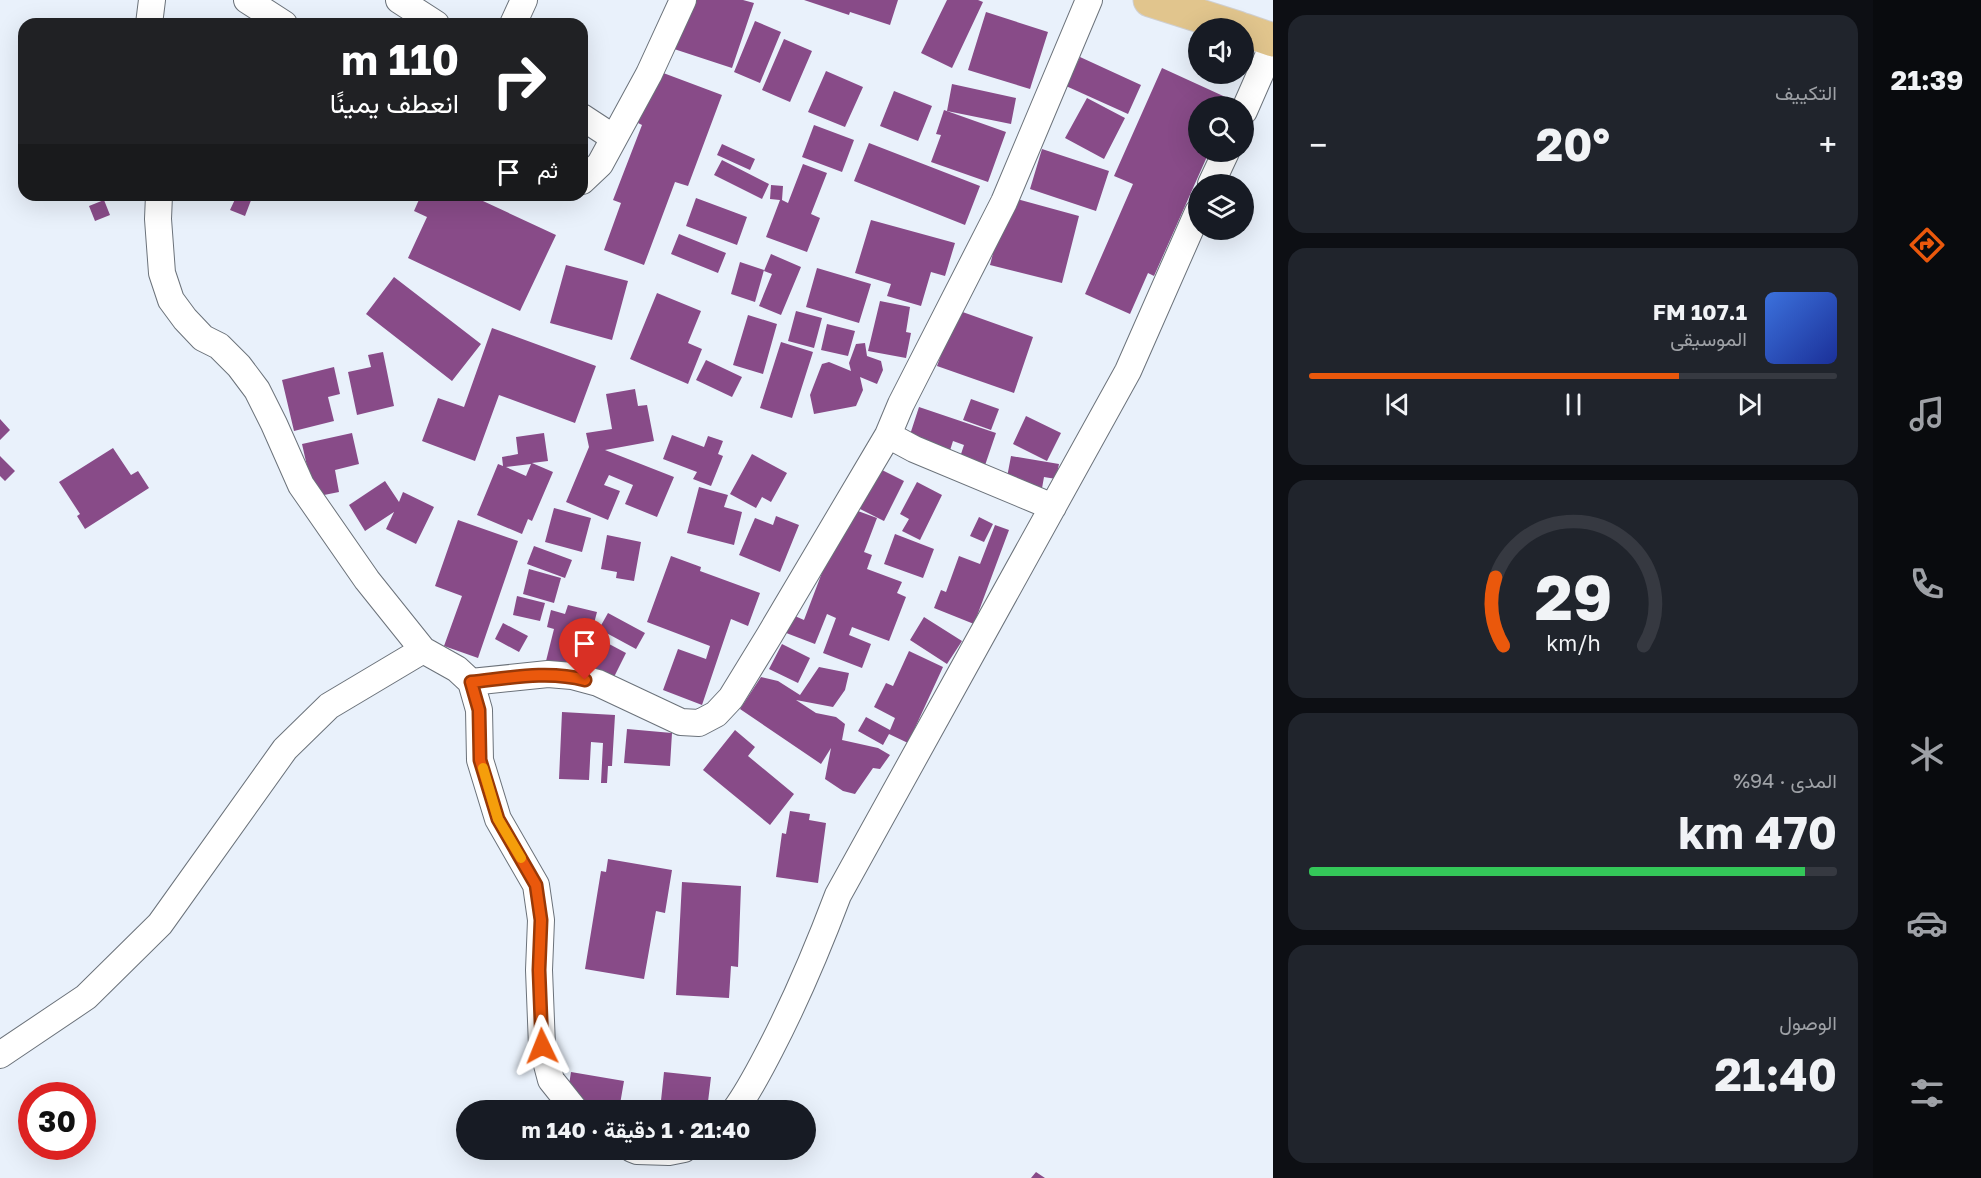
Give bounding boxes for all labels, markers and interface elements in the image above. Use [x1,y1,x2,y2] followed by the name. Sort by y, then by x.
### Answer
[1188,18,1254,240] map controls
[1188,18,1254,84] button: sound
[341,34,459,84] text: 110 m
[480,42,558,120] icon: right
[1891,64,1963,96] text: 21:39
[1775,80,1837,104] text: التكييف
[330,87,459,119] text: انعطف يمينًا
[1188,96,1254,162] button: search
[1536,117,1610,171] text: 20°
[1309,125,1327,164] text: −
[1819,125,1837,164] text: +
[492,156,525,189] icon: arrive
[537,156,558,183] text: ثم
[1188,174,1254,240] button: layers
[1906,224,1948,266] icon: directions
[1653,298,1747,325] text: 107.1 FM
[1670,326,1747,350] text: الموسيقى
[1381,388,1414,421] icon: previous
[1557,388,1590,421] icon: pause
[1733,388,1766,421] icon: next
[1906,393,1948,435] icon: music
[1534,559,1612,634] text: 29
[1906,563,1948,605] icon: phone
[559,618,610,680] pin
[568,627,601,660] icon: arrive
[1546,630,1600,656] text: km/h
[1906,733,1948,775] icon: climate
[1733,768,1837,792] text: المدى · 94%
[1678,805,1837,859] text: 470 km
[1906,902,1948,944] icon: car
[1779,1010,1837,1034] text: الوصول
[510,1014,574,1078] position arrow
[1715,1047,1837,1101] text: 21:40
[1906,1072,1948,1114] icon: filters
[18,1082,96,1160] speed limit sign: 30
[522,1116,750,1143] text: 21:40 · 1 دقيقة · 140 m

